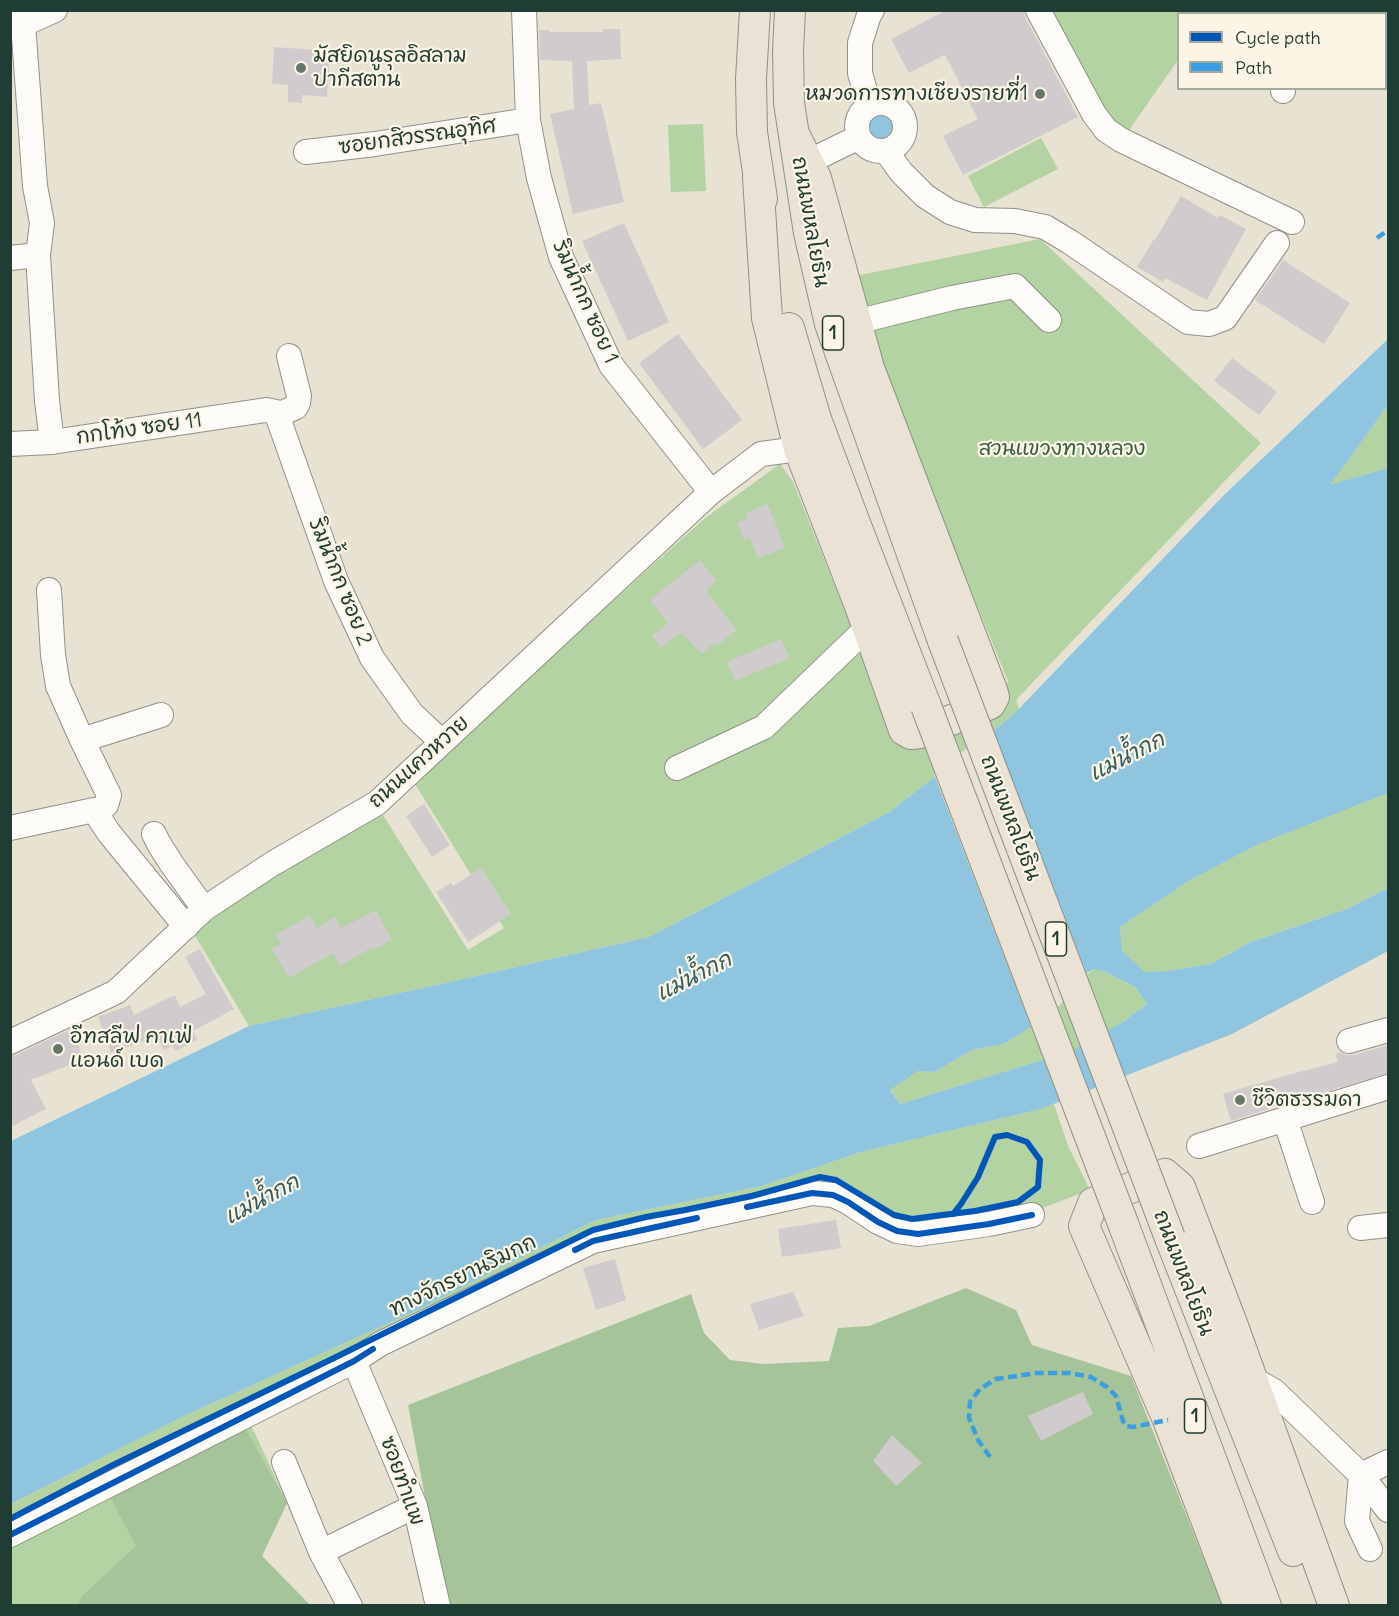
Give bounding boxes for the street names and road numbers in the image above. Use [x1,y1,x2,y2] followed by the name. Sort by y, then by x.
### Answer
[337,114,497,160] street label: ซอยกสิวรรณอุทิศ
[786,155,834,289] street label: ถนนพหลโยธิน
[547,237,623,367] street label: ริมน้ำกก ซอย 1
[822,316,844,350] road number: 1
[74,408,204,450] street label: กกโท้ง ซอย 11
[303,515,377,649] street label: ริมน้ำกก ซอย 2
[364,710,474,814] street label: ถนนแควหวาย
[974,752,1046,884] street label: ถนนพหลโยธิน
[1046,922,1066,956] road number: 1
[1147,1207,1219,1339] street label: ถนนพหลโยธิน
[385,1229,541,1323] street label: ทางจักรยานริมกก
[1184,1399,1206,1433] road number: 1
[374,1433,430,1529] street label: ซอยทำแพ

